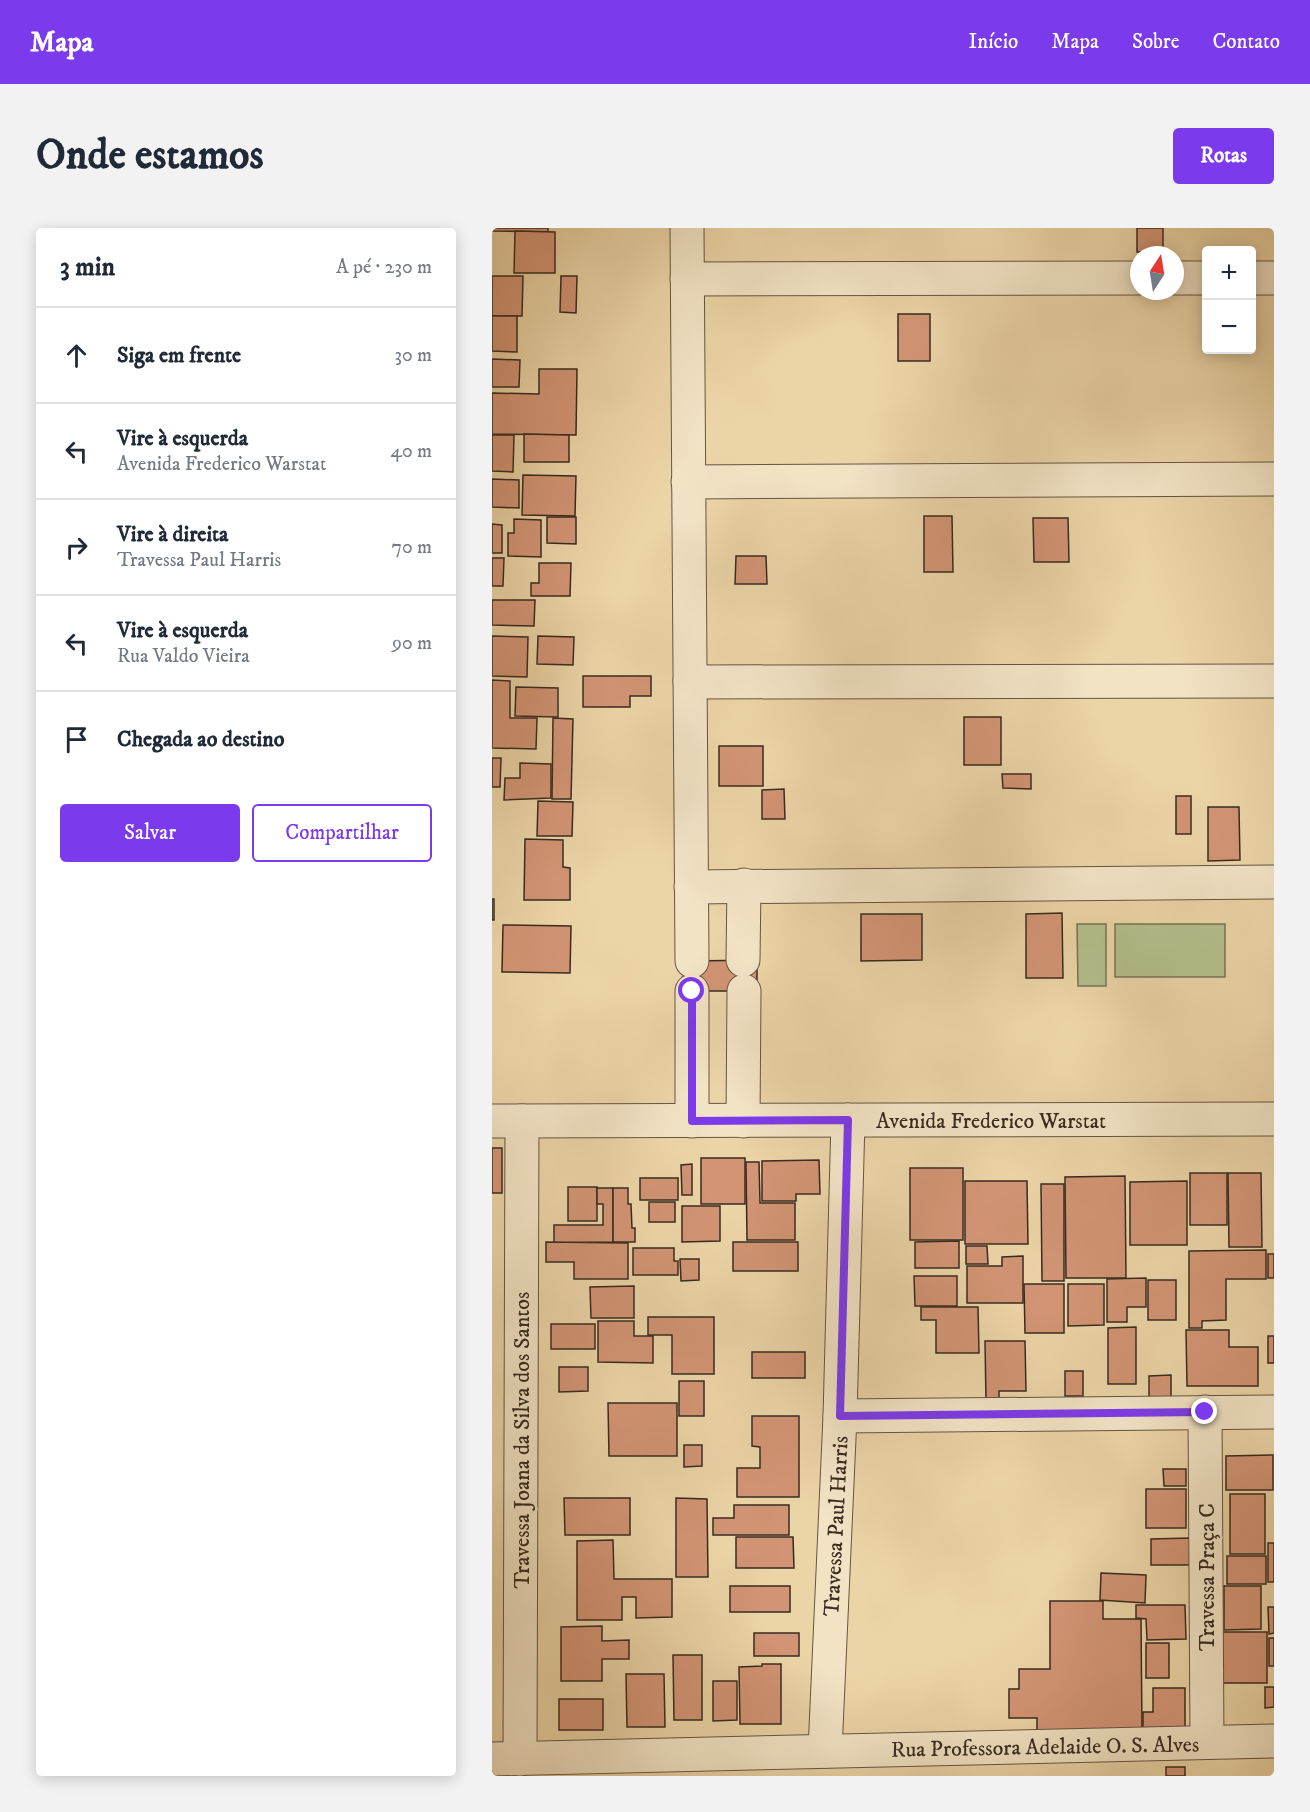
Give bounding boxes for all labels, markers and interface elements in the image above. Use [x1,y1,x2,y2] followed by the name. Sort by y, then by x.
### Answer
[30,25,93,60] text: Mapa
[969,29,1018,55] text: Início
[1051,29,1099,55] text: Mapa
[1132,29,1179,55] text: Sobre
[1212,29,1280,55] text: Contato
[1173,128,1274,184] button: Rotas
[36,130,264,182] text: Onde estamos
[1130,246,1184,300] north arrow
[1202,246,1256,354] map controls
[1202,246,1256,300] button: +
[60,251,115,284] text: 3 min
[336,255,432,280] text: A pé · 230 m
[1202,300,1256,354] button: −
[60,339,93,372] icon: ahead
[117,342,241,369] text: Siga em frente
[394,343,432,368] text: 30 m
[117,425,248,452] text: Vire à esquerda
[60,435,93,468] icon: left
[390,439,432,464] text: 40 m
[117,452,326,477] text: Avenida Frederico Warstat
[117,521,228,548] text: Vire à direita
[60,531,93,564] icon: right
[391,535,432,560] text: 70 m
[117,548,281,573] text: Travessa Paul Harris
[117,617,248,644] text: Vire à esquerda
[60,627,93,660] icon: left
[392,631,432,656] text: 90 m
[117,644,250,669] text: Rua Valdo Vieira
[60,723,93,756] icon: arrive
[117,726,284,753] text: Chegada ao destino
[60,804,240,862] button: Salvar
[252,804,432,862] button: Compartilhar
[678,977,704,1003] route start
[876,1108,1106,1135] street label: Avenida Frederico Warstat
[509,1292,536,1588] street label: Travessa Joana da Silva dos Santos
[1191,1398,1217,1424] route end
[818,1435,855,1617] street label: Travessa Paul Harris
[1194,1503,1221,1651] street label: Travessa Praça C
[891,1731,1199,1764] street label: Rua Professora Adelaide O. S. Alves

